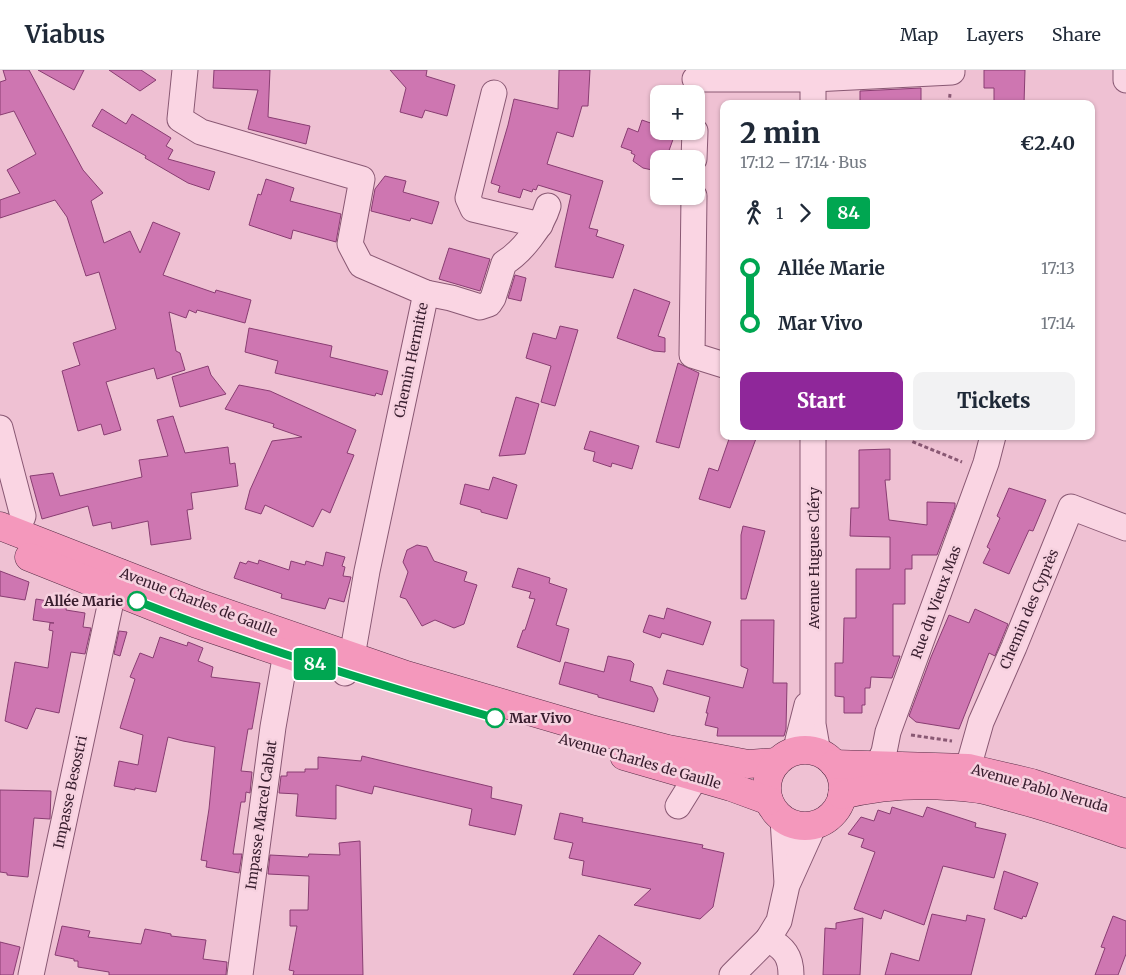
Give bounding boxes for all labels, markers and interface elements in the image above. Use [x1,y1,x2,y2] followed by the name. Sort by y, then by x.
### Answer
[25,19,105,50] text: Viabus
[900,23,938,46] text: Map
[966,23,1024,46] text: Layers
[1052,23,1101,46] text: Share
[650,85,705,205] map controls
[650,85,705,140] button: +
[740,115,820,151] text: 2 min
[1020,131,1075,155] text: €2.40
[650,150,705,205] button: −
[740,152,867,172] text: 17:12 – 17:14 · Bus
[740,199,768,227] icon: walk
[791,199,819,227] icon: forward
[837,201,860,224] text: 84
[776,203,783,223] text: 1
[778,256,885,280] text: Allée Marie
[1041,258,1075,278] text: 17:13
[390,301,432,419] street label: Chemin Hermitte
[778,311,863,335] text: Mar Vivo
[1041,313,1075,333] text: 17:14
[740,372,903,430] button: Start
[913,372,1075,430] button: Tickets
[805,486,823,630] street label: Avenue Hugues Cléry
[907,543,965,661] street label: Rue du Vieux Mas
[996,546,1063,672] street label: Chemin des Cyprès
[117,563,280,640] street label: Avenue Charles de Gaulle
[127,591,147,611] marker: Allée Marie
[43,592,123,610] place label: Allée Marie
[292,648,338,680] line badge: 84
[304,652,326,675] text: 84
[485,708,505,728] marker: Mar Vivo
[509,709,571,727] place label: Mar Vivo
[556,729,723,793] street label: Avenue Charles de Gaulle
[49,734,91,850] street label: Impasse Besostri
[242,739,280,891] street label: Impasse Marcel Cablat
[968,760,1111,816] street label: Avenue Pablo Neruda

